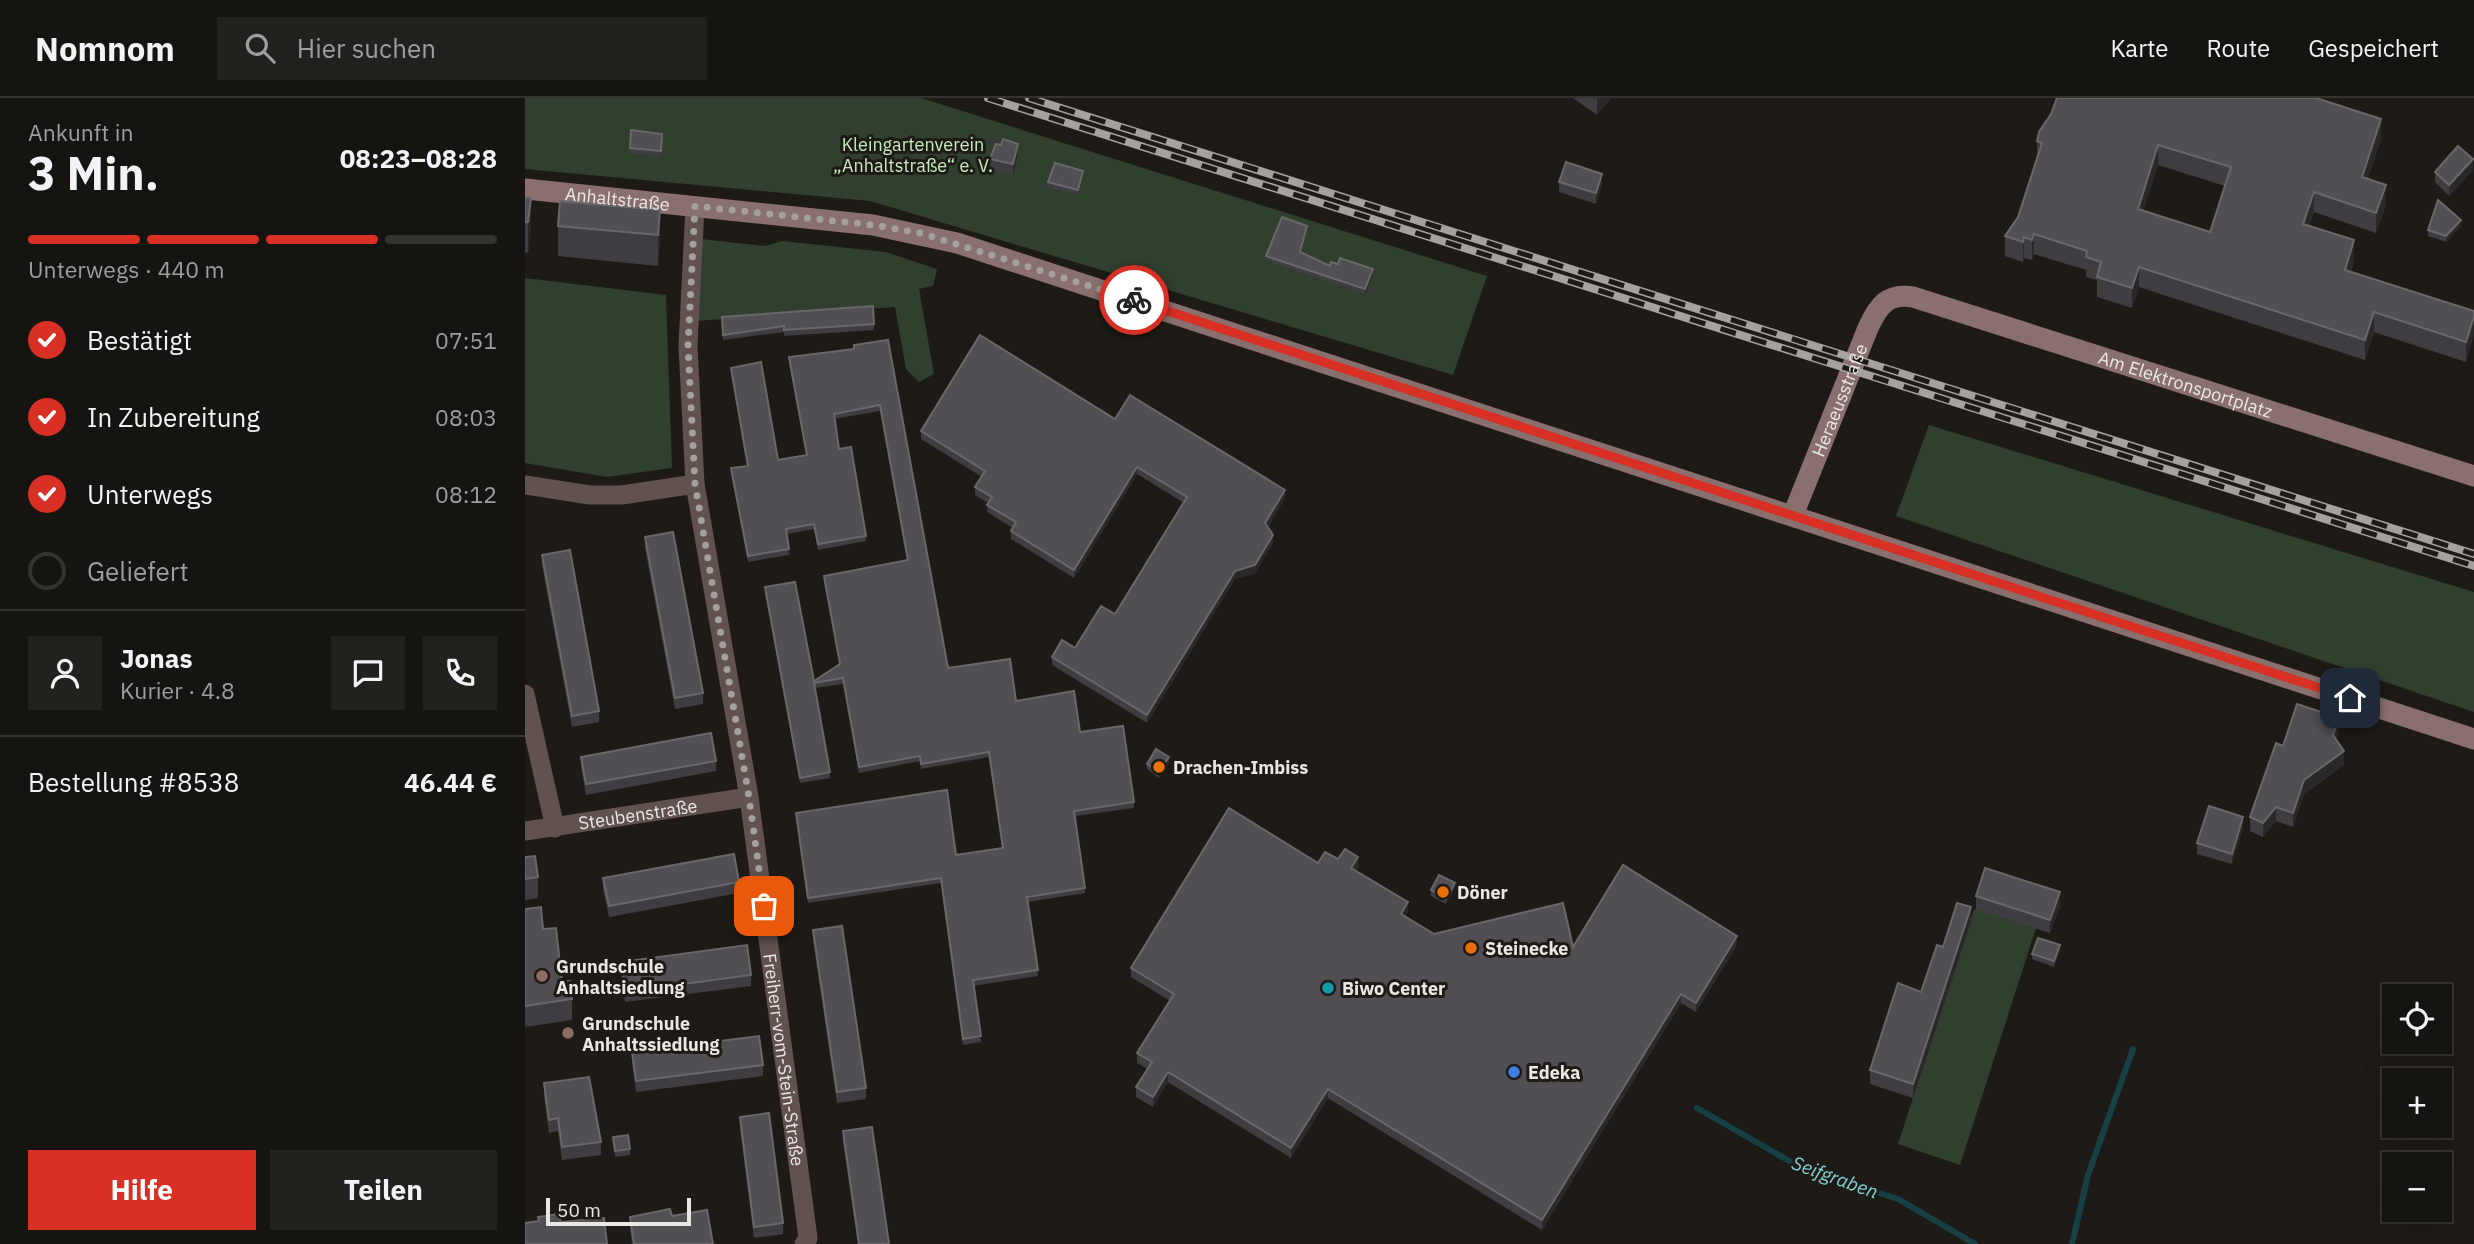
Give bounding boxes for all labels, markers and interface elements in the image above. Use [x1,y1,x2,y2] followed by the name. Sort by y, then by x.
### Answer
[217,17,707,80] search box
[35,27,175,70] text: Nomnom
[241,29,279,67] icon: search
[297,31,436,65] text: Hier suchen
[2110,32,2169,64] text: Karte
[2207,32,2270,64] text: Route
[2308,32,2439,64] text: Gespeichert
[28,117,134,147] text: Ankunft in
[833,133,993,177] park label: Kleingartenverein „Anhaltstraße“ e. V.
[340,141,497,175] text: 08:23–08:28
[28,143,159,203] text: 3 Min.
[564,182,671,215] street label: Anhaltstraße
[28,254,225,284] text: Unterwegs · 440 m
[1099,265,1169,335] courier
[1115,281,1153,319] icon: bike
[28,321,66,359] icon: check
[87,323,192,357] text: Bestätigt
[435,325,497,355] text: 07:51
[1806,340,1872,460] street label: Heraeusstraße
[2096,345,2275,423] street label: Am Elektronsportplatz
[28,398,66,436] icon: check
[87,400,260,434] text: In Zubereitung
[435,402,497,432] text: 08:03
[28,475,66,513] icon: check
[87,477,213,511] text: Unterwegs
[435,479,497,509] text: 08:12
[87,554,189,588] text: Geliefert
[28,636,102,710] button: person
[331,636,405,710] button: chat
[423,636,497,710] button: phone
[120,641,193,675] text: Jonas
[2320,668,2380,728] pin
[120,675,235,705] text: Kurier · 4.8
[2331,679,2369,717] icon: home
[1173,756,1308,779] place label: Drachen-Imbiss
[1151,759,1167,775] marker: Drachen-Imbiss
[28,765,239,799] text: Bestellung #8538
[404,765,497,799] text: 46.44 €
[577,794,699,834] street label: Steubenstraße
[734,876,794,936] pin
[1457,881,1508,904] place label: Döner
[1435,884,1451,900] marker: Döner
[745,887,783,925] icon: bag
[1485,937,1568,960] place label: Steinecke
[1463,940,1479,956] marker: Steinecke
[759,952,810,1168] street label: Freiherr-vom-Stein-Straße
[556,955,684,999] place label: Grundschule Anhaltsiedlung
[534,968,550,984] marker: Grundschule Anhaltsiedlung
[1342,977,1445,1000] place label: Biwo Center
[1320,980,1336,996] marker: Biwo Center
[2382,984,2452,1222] map controls
[2382,984,2452,1054] button: locate
[582,1012,719,1056] place label: Grundschule Anhaltssiedlung
[560,1025,576,1041] marker: Grundschule Anhaltssiedlung
[1528,1061,1580,1084] place label: Edeka
[1506,1064,1522,1080] marker: Edeka
[2382,1068,2452,1138] button: +
[28,1150,256,1230] button: Hilfe
[270,1150,497,1230] button: Teilen
[1789,1150,1881,1204] water label: Seifgraben
[2382,1152,2452,1222] button: −
[546,1195,691,1227] scale bar
[557,1198,601,1222] text: 50 m

